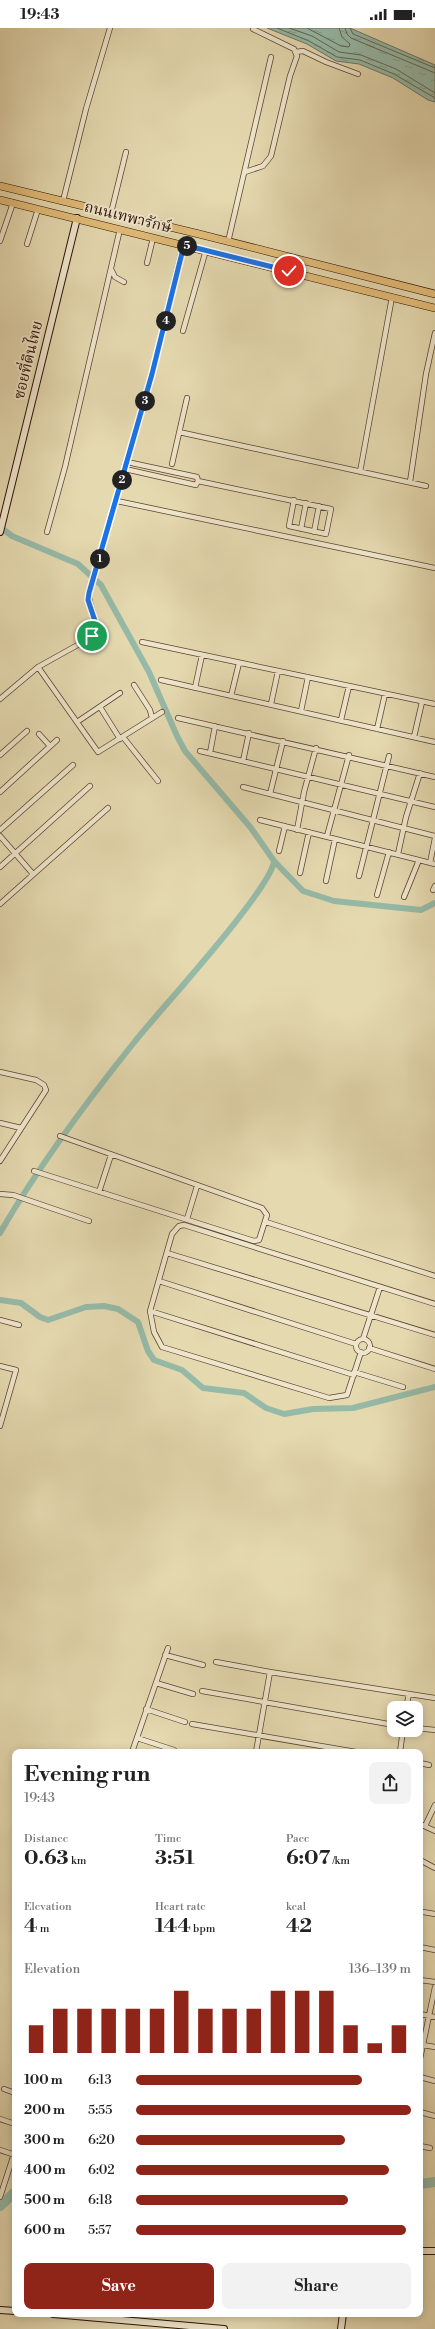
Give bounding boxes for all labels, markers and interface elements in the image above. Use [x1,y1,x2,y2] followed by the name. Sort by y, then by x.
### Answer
[20,5,60,24] text: 19:43
[82,197,174,238] street label: ถนนเทพารักษ์
[177,236,197,256] pin: 5
[184,239,190,253] text: 5
[272,254,306,288] pin
[278,260,300,282] icon: check
[156,311,176,331] pin: 4
[162,314,170,328] text: 4
[8,319,47,401] street label: ซอยที่ดินไทย
[135,391,155,411] pin: 3
[142,394,148,408] text: 3
[112,470,132,490] pin: 2
[119,473,125,487] text: 2
[90,549,110,569] pin: 1
[97,552,103,566] text: 1
[75,619,109,653] pin
[81,625,103,647] icon: arrive
[387,1701,423,1737] map controls
[387,1701,423,1737] button: layers
[24,1761,150,1788] text: Evening run
[369,1762,411,1804] button: share
[24,1790,55,1806] text: 19:43
[24,1832,68,1846] text: Distance
[155,1832,182,1846] text: Time
[286,1832,310,1846] text: Pace
[24,1846,69,1871] text: 0.63
[155,1846,195,1871] text: 3:51
[286,1846,330,1871] text: 6:07
[69,1854,86,1868] text: km
[330,1854,350,1868] text: /km
[24,1900,72,1914] text: Elevation
[155,1900,206,1914] text: Heart rate
[286,1900,306,1914] text: kcal
[24,1914,37,1939] text: 4
[155,1914,191,1939] text: 144
[286,1914,312,1939] text: 42
[37,1922,49,1936] text: m
[191,1922,215,1936] text: bpm
[24,1961,80,1977] text: Elevation
[349,1961,411,1977] text: 136–139 m
[24,2072,63,2088] text: 100 m
[88,2072,112,2088] text: 6:13
[24,2102,65,2118] text: 200 m
[88,2102,112,2118] text: 5:55
[24,2132,65,2148] text: 300 m
[88,2132,115,2148] text: 6:20
[24,2162,66,2178] text: 400 m
[88,2162,115,2178] text: 6:02
[24,2192,65,2208] text: 500 m
[88,2192,112,2208] text: 6:18
[24,2222,65,2238] text: 600 m
[88,2222,111,2238] text: 5:57
[24,2263,214,2309] button: Save
[222,2263,411,2309] button: Share

